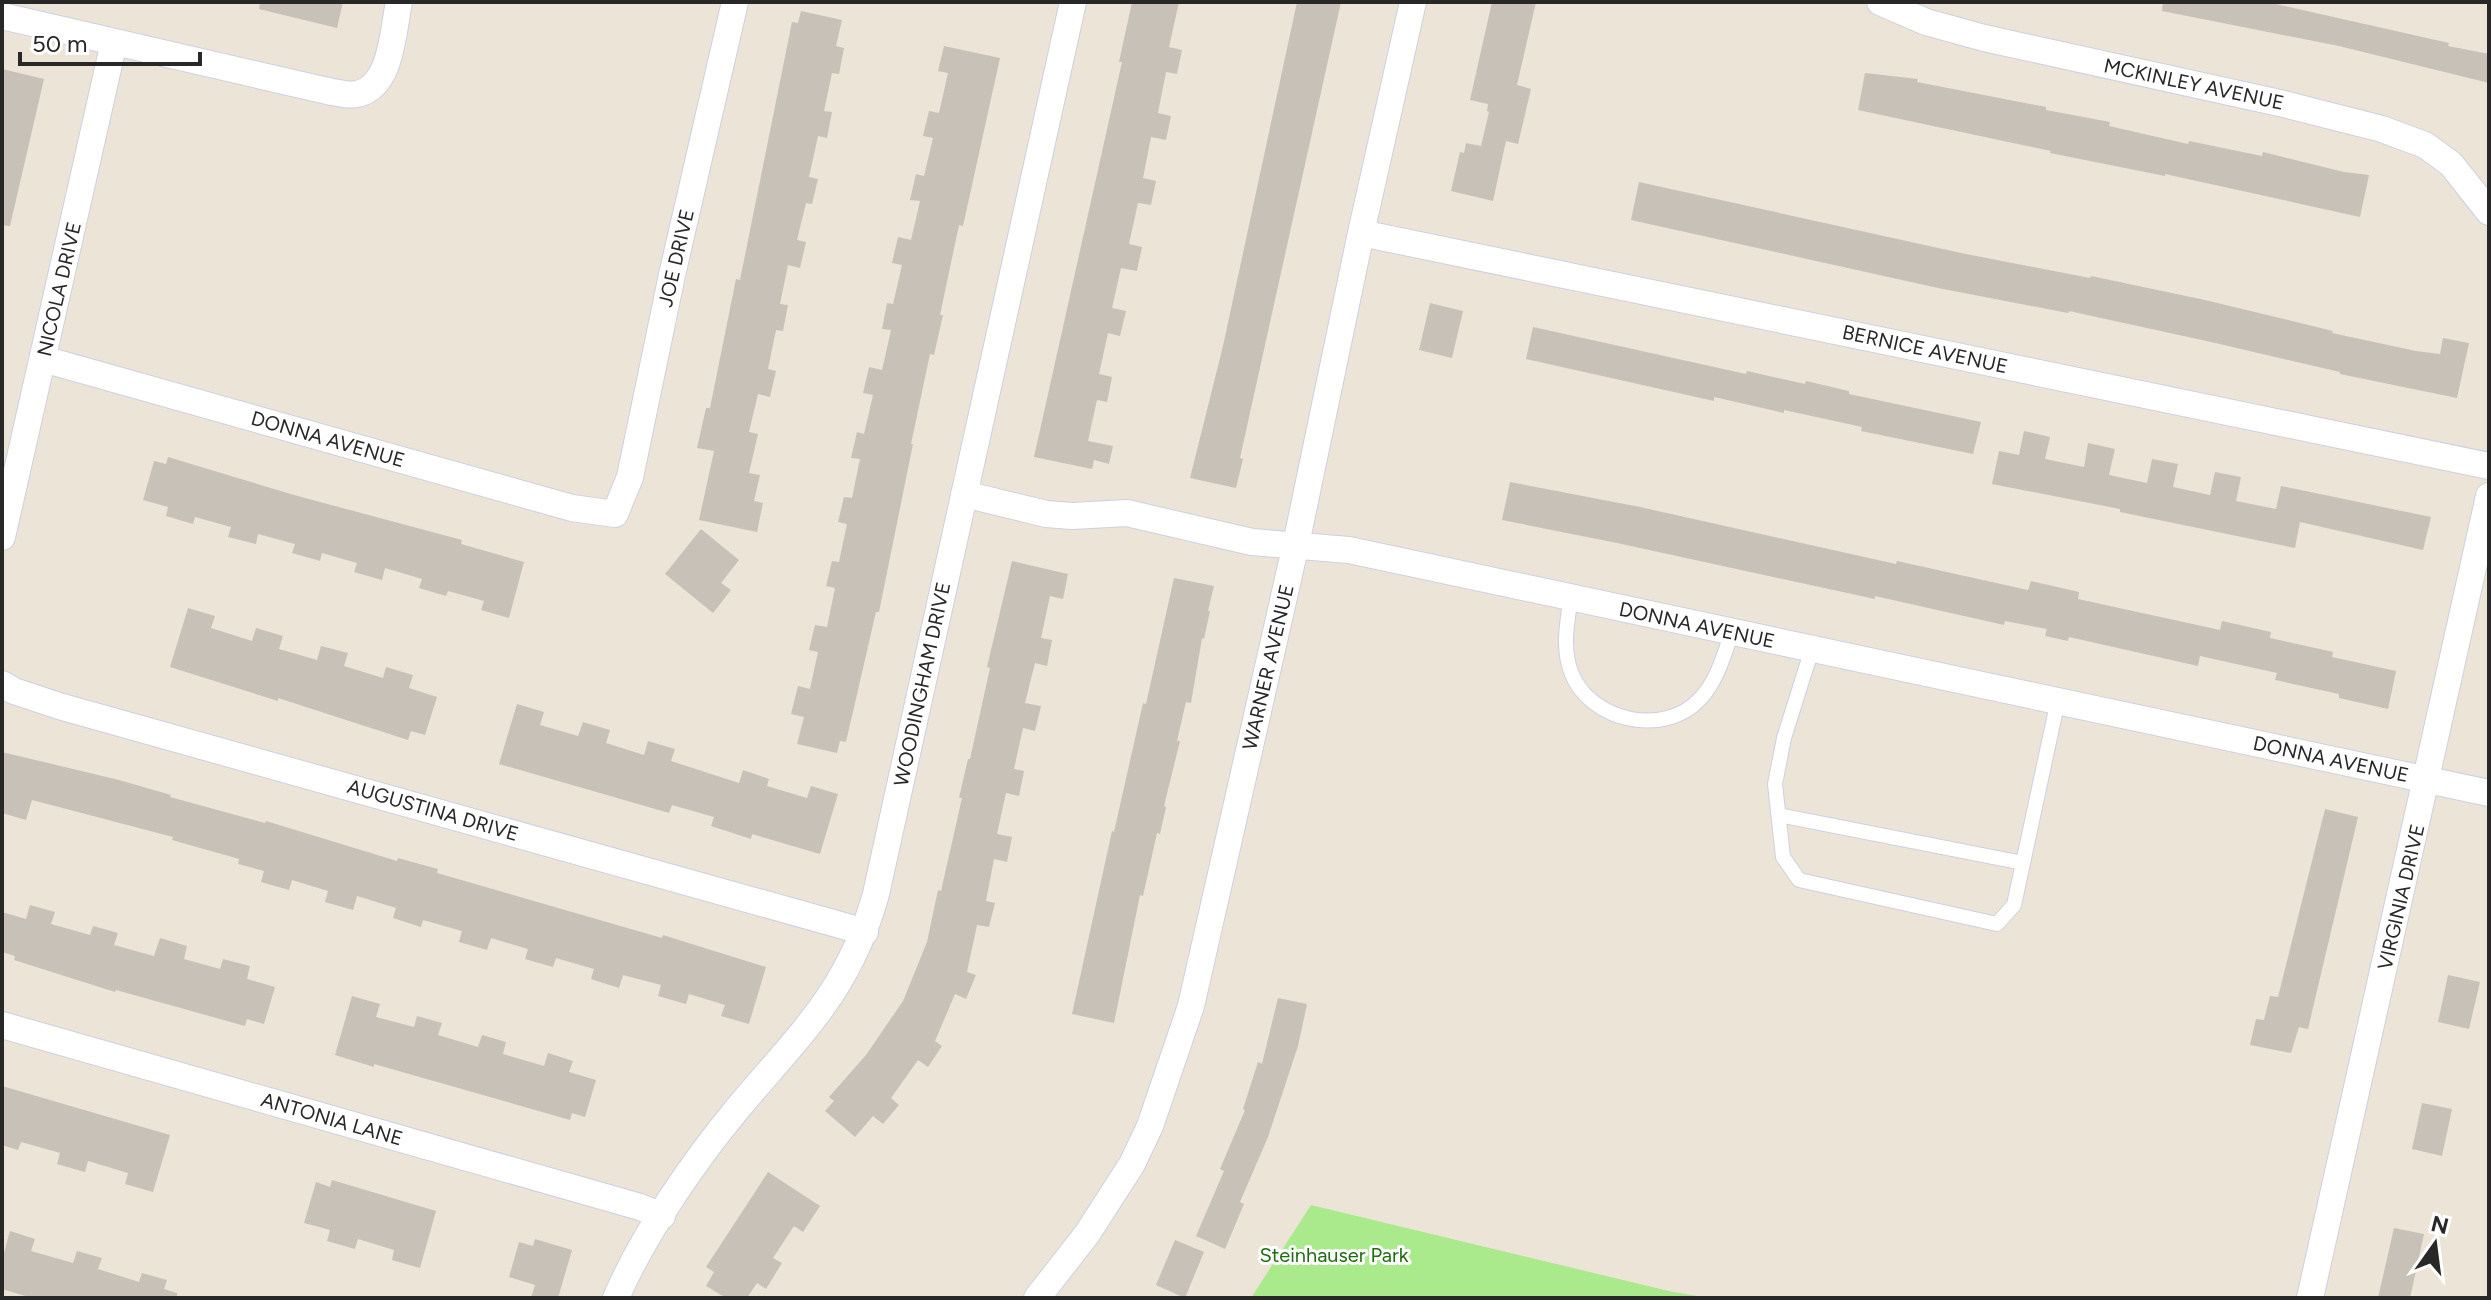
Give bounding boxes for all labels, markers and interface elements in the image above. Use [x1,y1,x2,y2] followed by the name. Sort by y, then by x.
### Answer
[20,16,200,66] scale bar
[32,29,88,58] text: 50 m
[2102,53,2286,115] street label: MCKINLEY AVENUE
[653,207,699,309] street label: JOE DRIVE
[32,219,86,359] street label: NICOLA DRIVE
[1840,320,2010,378] street label: BERNICE AVENUE
[248,406,408,472] street label: DONNA AVENUE
[889,580,955,788] street label: WOODINGHAM DRIVE
[1237,582,1299,752] street label: WARNER AVENUE
[1617,597,1777,653] street label: DONNA AVENUE
[2251,731,2411,787] street label: DONNA AVENUE
[345,774,521,846] street label: AUGUSTINA DRIVE
[2373,822,2429,972] street label: VIRGINIA DRIVE
[258,1087,406,1151] street label: ANTONIA LANE
[2395,1204,2475,1284] north arrow
[2428,1210,2451,1240] text: N
[1259,1243,1409,1267] park label: Steinhauser Park

